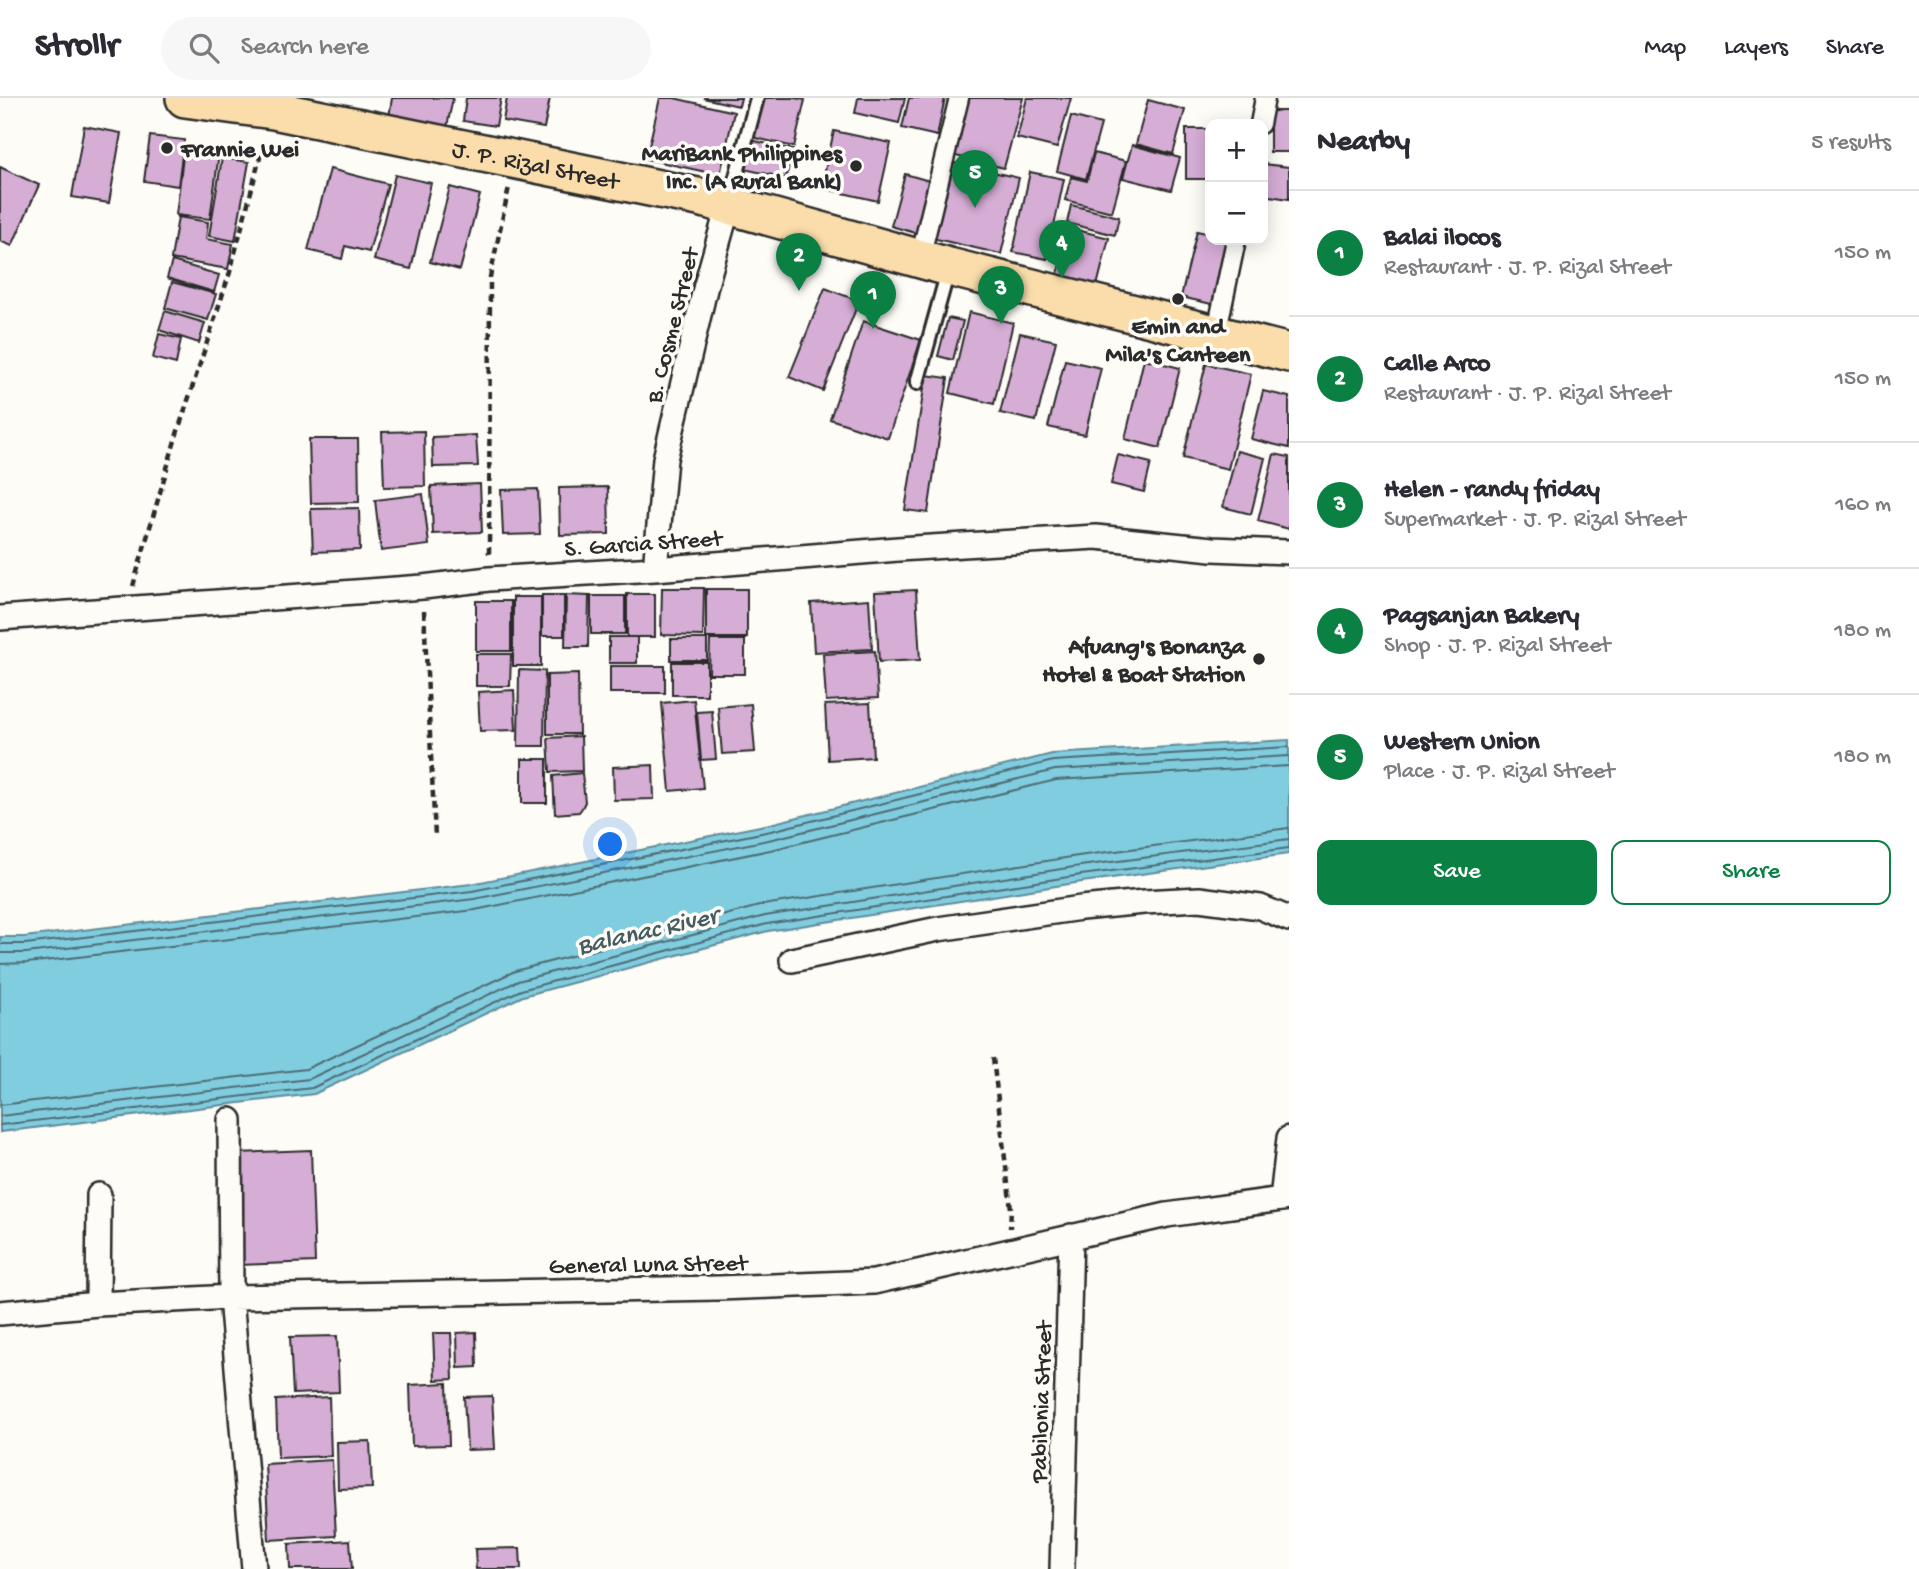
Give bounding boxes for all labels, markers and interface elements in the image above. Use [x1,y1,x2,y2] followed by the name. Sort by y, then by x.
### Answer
[161,17,651,80] search box
[35,29,119,67] text: Strollr
[185,29,223,67] icon: search
[241,33,369,64] text: Search here
[1644,34,1686,63] text: Map
[1724,34,1788,63] text: Layers
[1826,34,1884,63] text: Share
[1205,119,1268,245] map controls
[1205,119,1268,182] button: +
[1317,126,1410,161] text: Nearby
[1811,130,1891,157] text: 5 results
[449,136,623,199] street label: J. P. Rizal Street
[180,137,299,166] place label: Frannie Wei
[159,140,175,156] marker: Frannie Wei
[642,141,843,198] place label: MariBank Philippines Inc. (A Rural Bank)
[952,150,998,208] pin: 5
[848,158,864,174] marker: MariBank Philippines Inc. (A Rural Bank)
[1205,182,1268,245] button: −
[1039,220,1085,278] pin: 4
[1384,224,1500,255] text: Balai ilocos
[776,233,822,291] pin: 2
[1335,240,1345,267] text: 1
[1835,240,1891,267] text: 150 m
[641,243,708,407] street label: B. Cosme Street
[1384,255,1671,282] text: Restaurant · J. P. Rizal Street
[978,266,1024,324] pin: 3
[850,271,896,329] pin: 1
[1170,291,1186,307] marker: Emin and Mila's Canteen
[1106,314,1251,371] place label: Emin and Mila's Canteen
[1384,350,1490,381] text: Calle Arco
[1334,366,1346,393] text: 2
[1835,366,1891,393] text: 150 m
[1384,381,1671,408] text: Restaurant · J. P. Rizal Street
[1384,476,1600,507] text: Helen - randy friday
[1334,492,1346,519] text: 3
[1835,492,1891,519] text: 160 m
[1384,507,1686,534] text: Supermarket · J. P. Rizal Street
[564,525,725,565] street label: S. Garcia Street
[1384,602,1579,633] text: Pagsanjan Bakery
[1335,618,1345,645] text: 4
[1834,618,1891,645] text: 180 m
[1384,633,1610,660] text: Shop · J. P. Rizal Street
[1042,634,1247,691] place label: Afuang's Bonanza Hotel & Boat Station
[1251,651,1267,667] marker: Afuang's Bonanza Hotel & Boat Station
[1384,728,1540,759] text: Western Union
[1334,744,1346,771] text: 5
[1834,744,1891,771] text: 180 m
[1384,759,1614,786] text: Place · J. P. Rizal Street
[593,827,627,861] your location
[1317,840,1597,905] button: Save
[1611,840,1891,905] button: Share
[575,901,726,965] water label: Balanac River
[549,1250,750,1283] street label: General Luna Street
[1026,1319,1061,1484] street label: Pabilonia Street

